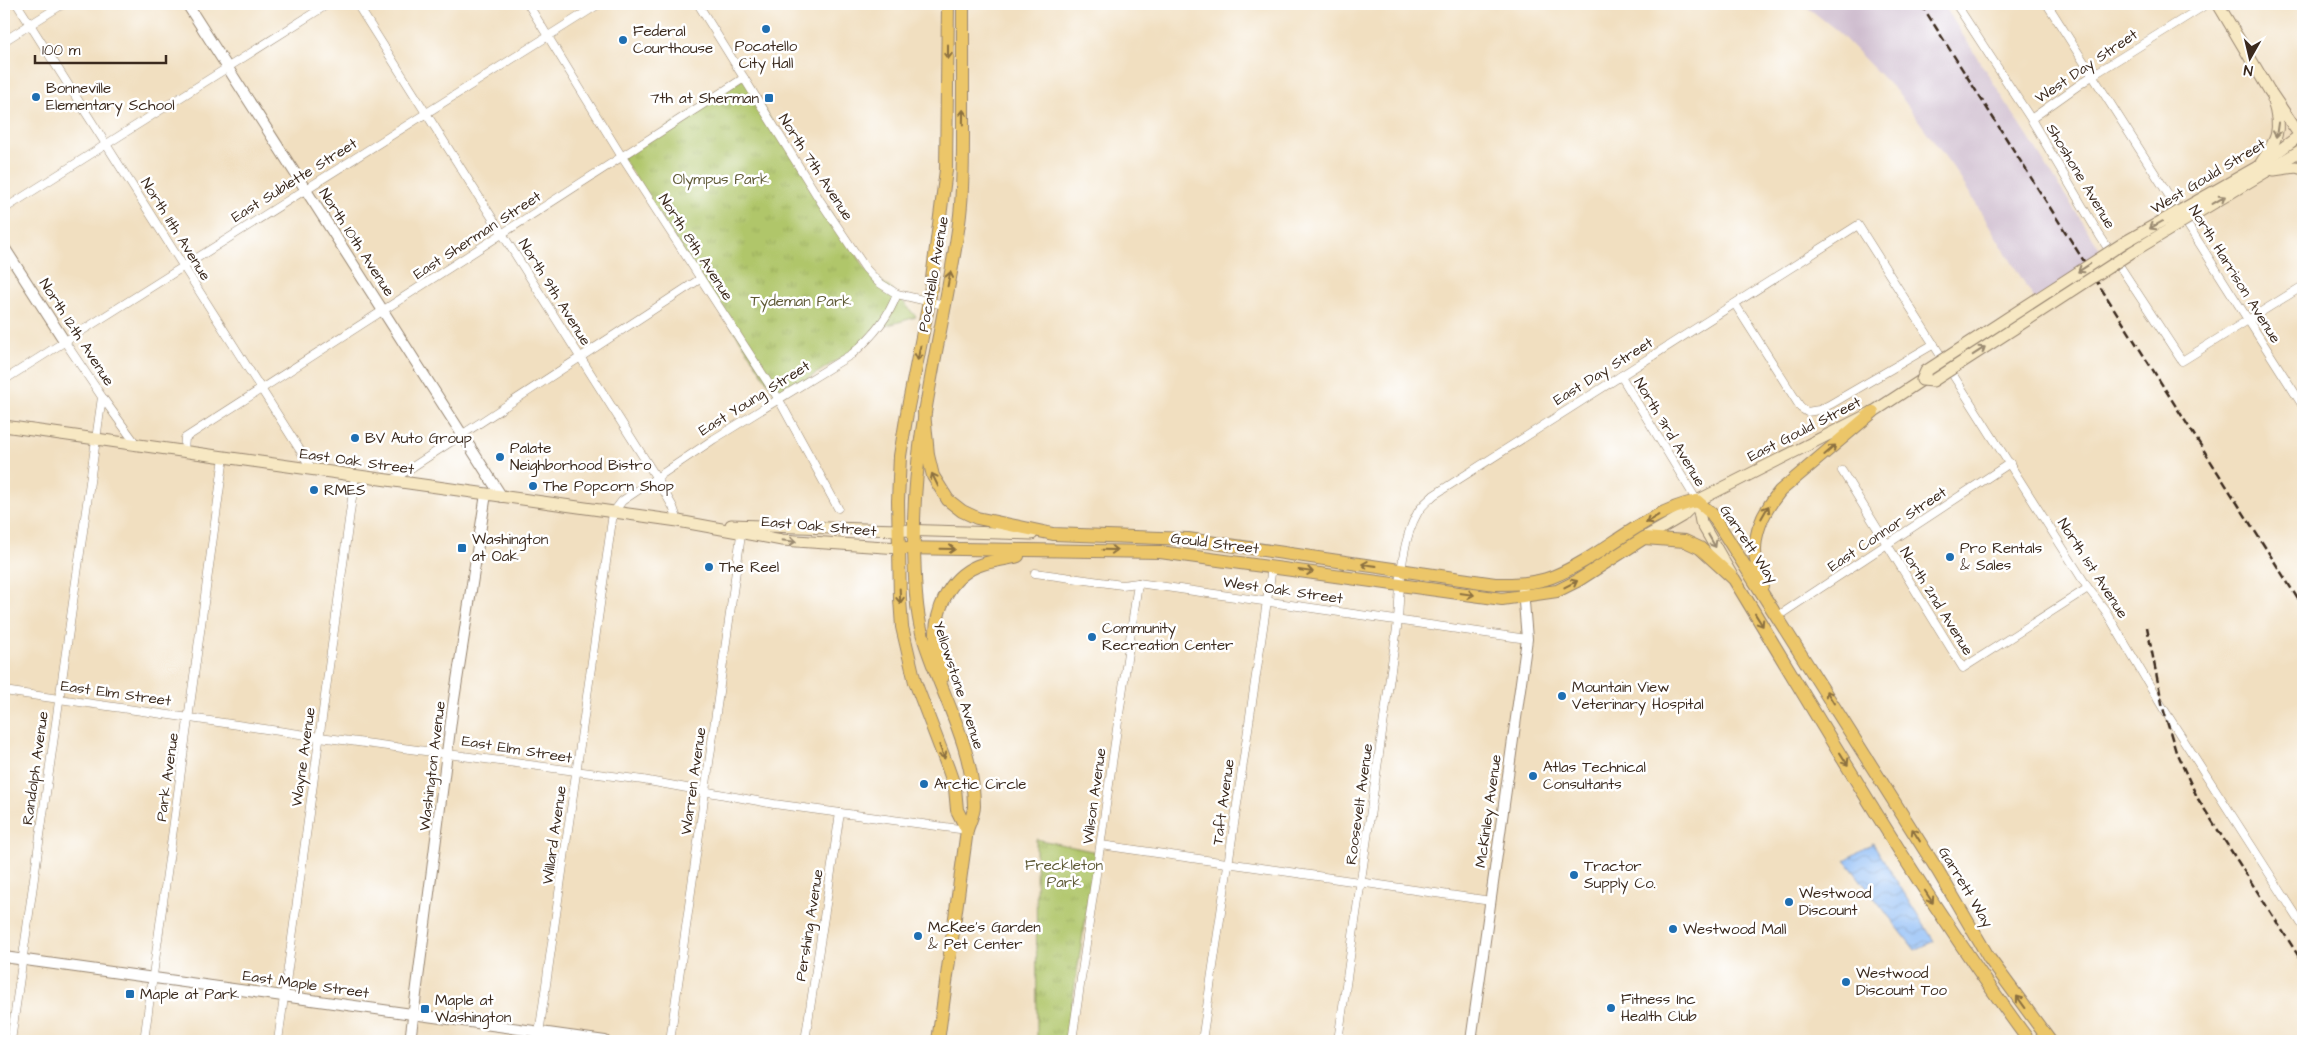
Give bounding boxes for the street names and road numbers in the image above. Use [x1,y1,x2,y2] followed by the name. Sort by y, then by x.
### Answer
[2031,24,2142,109] street label: West Day Street
[773,110,858,225] street label: North 7th Avenue
[2041,120,2120,233] street label: Shoshone Avenue
[227,133,361,228] street label: East Sublette Street
[2147,134,2270,219] street label: West Gould Street
[135,174,216,285] street label: North 11th Avenue
[314,184,399,301] street label: North 10th Avenue
[409,186,545,285] street label: East Sherman Street
[653,190,738,305] street label: North 8th Avenue
[2183,201,2286,347] street label: North Harrison Avenue
[913,215,954,334] street label: Pocatello Avenue
[513,235,596,350] street label: North 9th Avenue
[34,274,119,390] street label: North 12th Avenue
[1549,332,1658,411] street label: East Day Street
[695,356,815,442] street label: East Young Street
[1629,374,1710,491] street label: North 3rd Avenue
[1744,392,1865,467] street label: East Gould Street
[298,443,415,480] street label: East Oak Street
[1824,482,1951,577] street label: East Connor Street
[1714,501,1783,588] street label: Garrett Way
[761,511,877,542] street label: East Oak Street
[2052,514,2133,623] street label: North 1st Avenue
[1170,528,1260,559] street label: Gould Street
[1895,543,1978,659] street label: North 2nd Avenue
[1222,572,1344,609] street label: West Oak Street
[928,618,989,752] street label: Yellowstone Avenue
[59,675,173,712] street label: East Elm Street
[414,700,452,832] street label: Washington Avenue
[286,706,322,808] street label: Wayne Avenue
[17,710,54,826] street label: Randolph Avenue
[676,726,711,836] street label: Warren Avenue
[460,730,574,769] street label: East Elm Street
[151,731,184,823] street label: Park Avenue
[1341,742,1378,866] street label: Roosevelt Avenue
[1077,747,1112,846] street label: Wilson Avenue
[1470,753,1508,869] street label: McKinley Avenue
[1207,758,1240,846] street label: Taft Avenue
[537,784,572,886] street label: Willard Avenue
[1932,843,1998,932] street label: Garrett Way
[790,868,830,983] street label: Pershing Avenue
[241,965,370,1004] street label: East Maple Street

